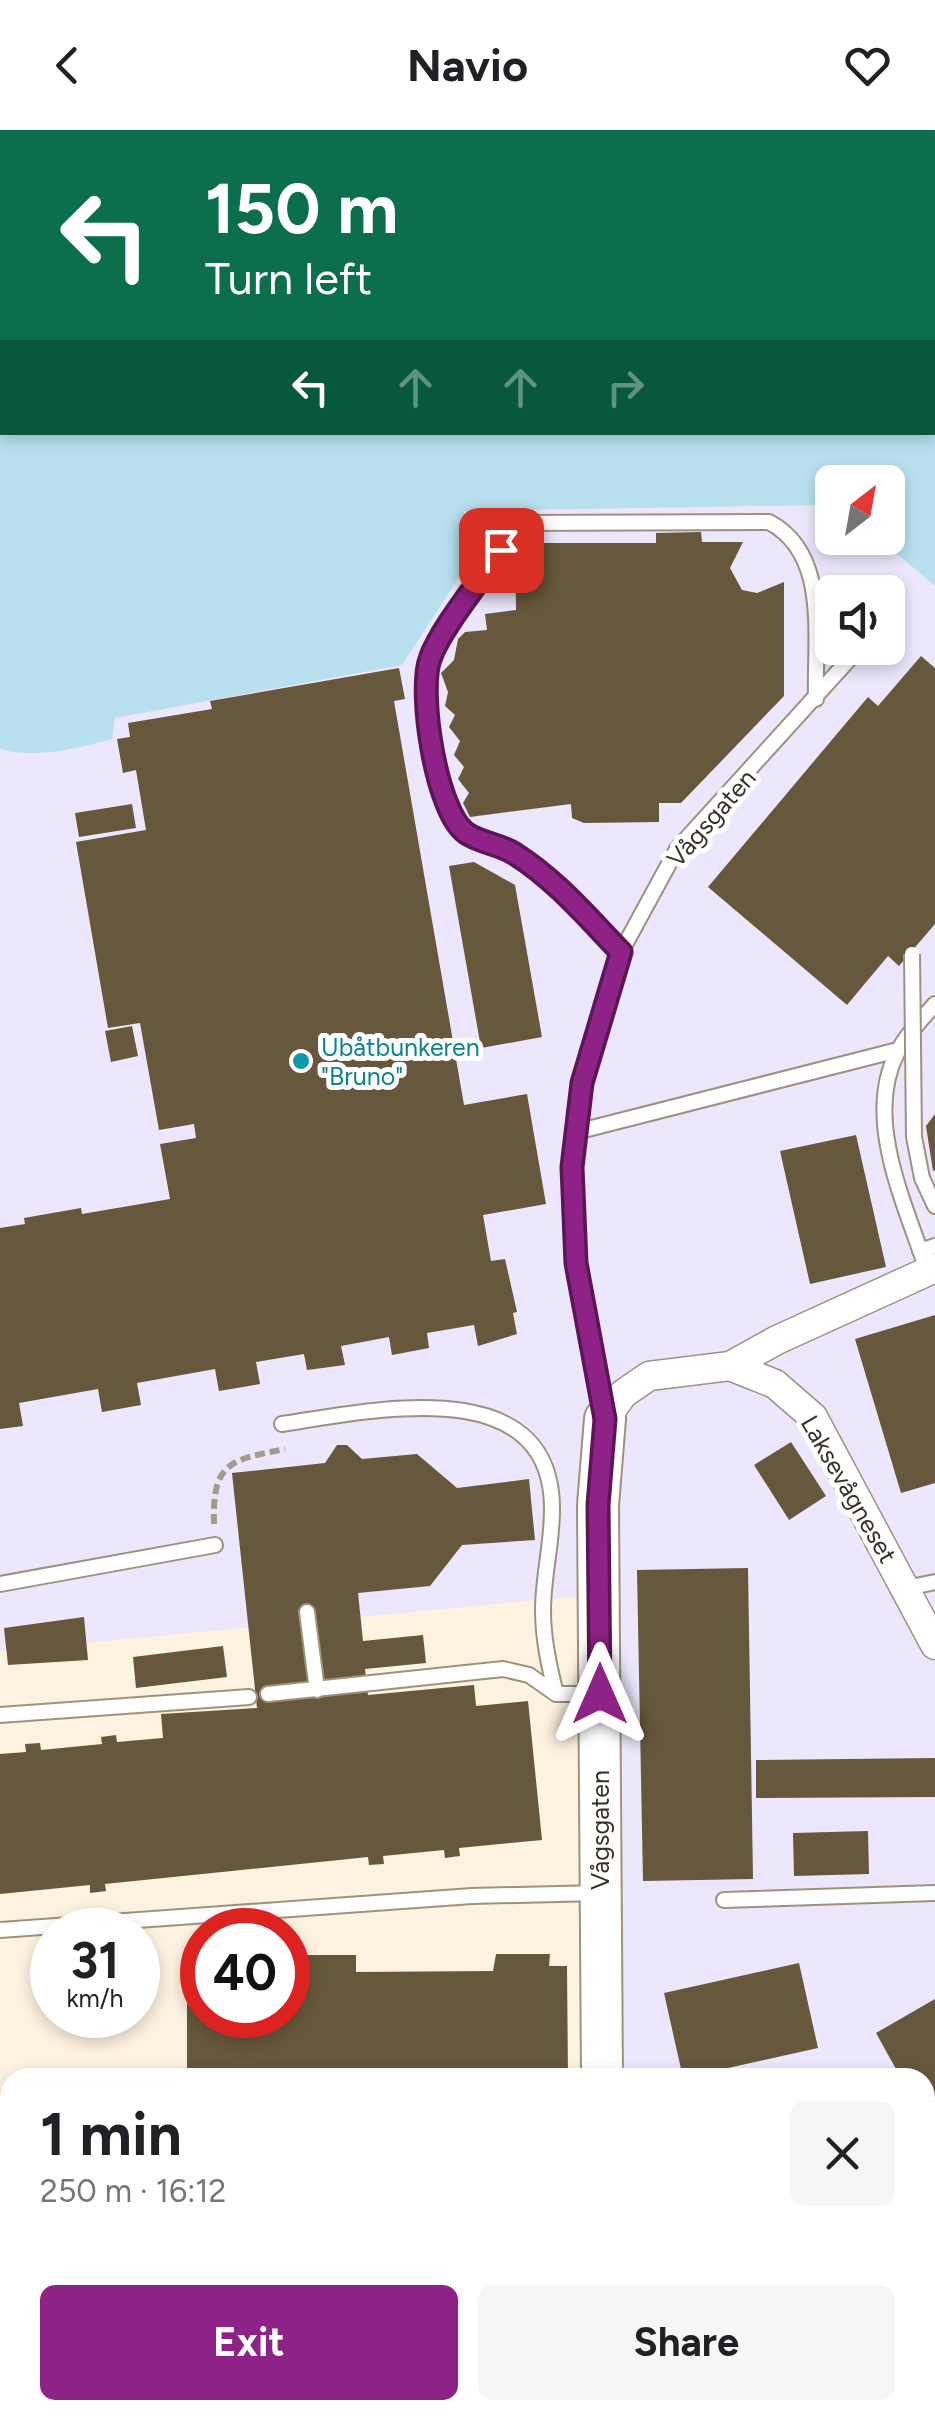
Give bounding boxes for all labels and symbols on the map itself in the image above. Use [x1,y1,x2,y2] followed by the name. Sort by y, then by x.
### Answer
[815,465,905,555] north arrow
[459,508,544,593] pin
[660,763,762,873] street label: Vågsgaten
[321,1032,480,1091] place label: Ubåtbunkeren "Bruno"
[290,1050,312,1072] marker: Ubåtbunkeren "Bruno"
[795,1410,903,1568] street label: Laksevågneset
[548,1642,652,1746] position arrow
[585,1770,615,1890] street label: Vågsgaten
[180,1908,310,2038] speed limit sign: 40

